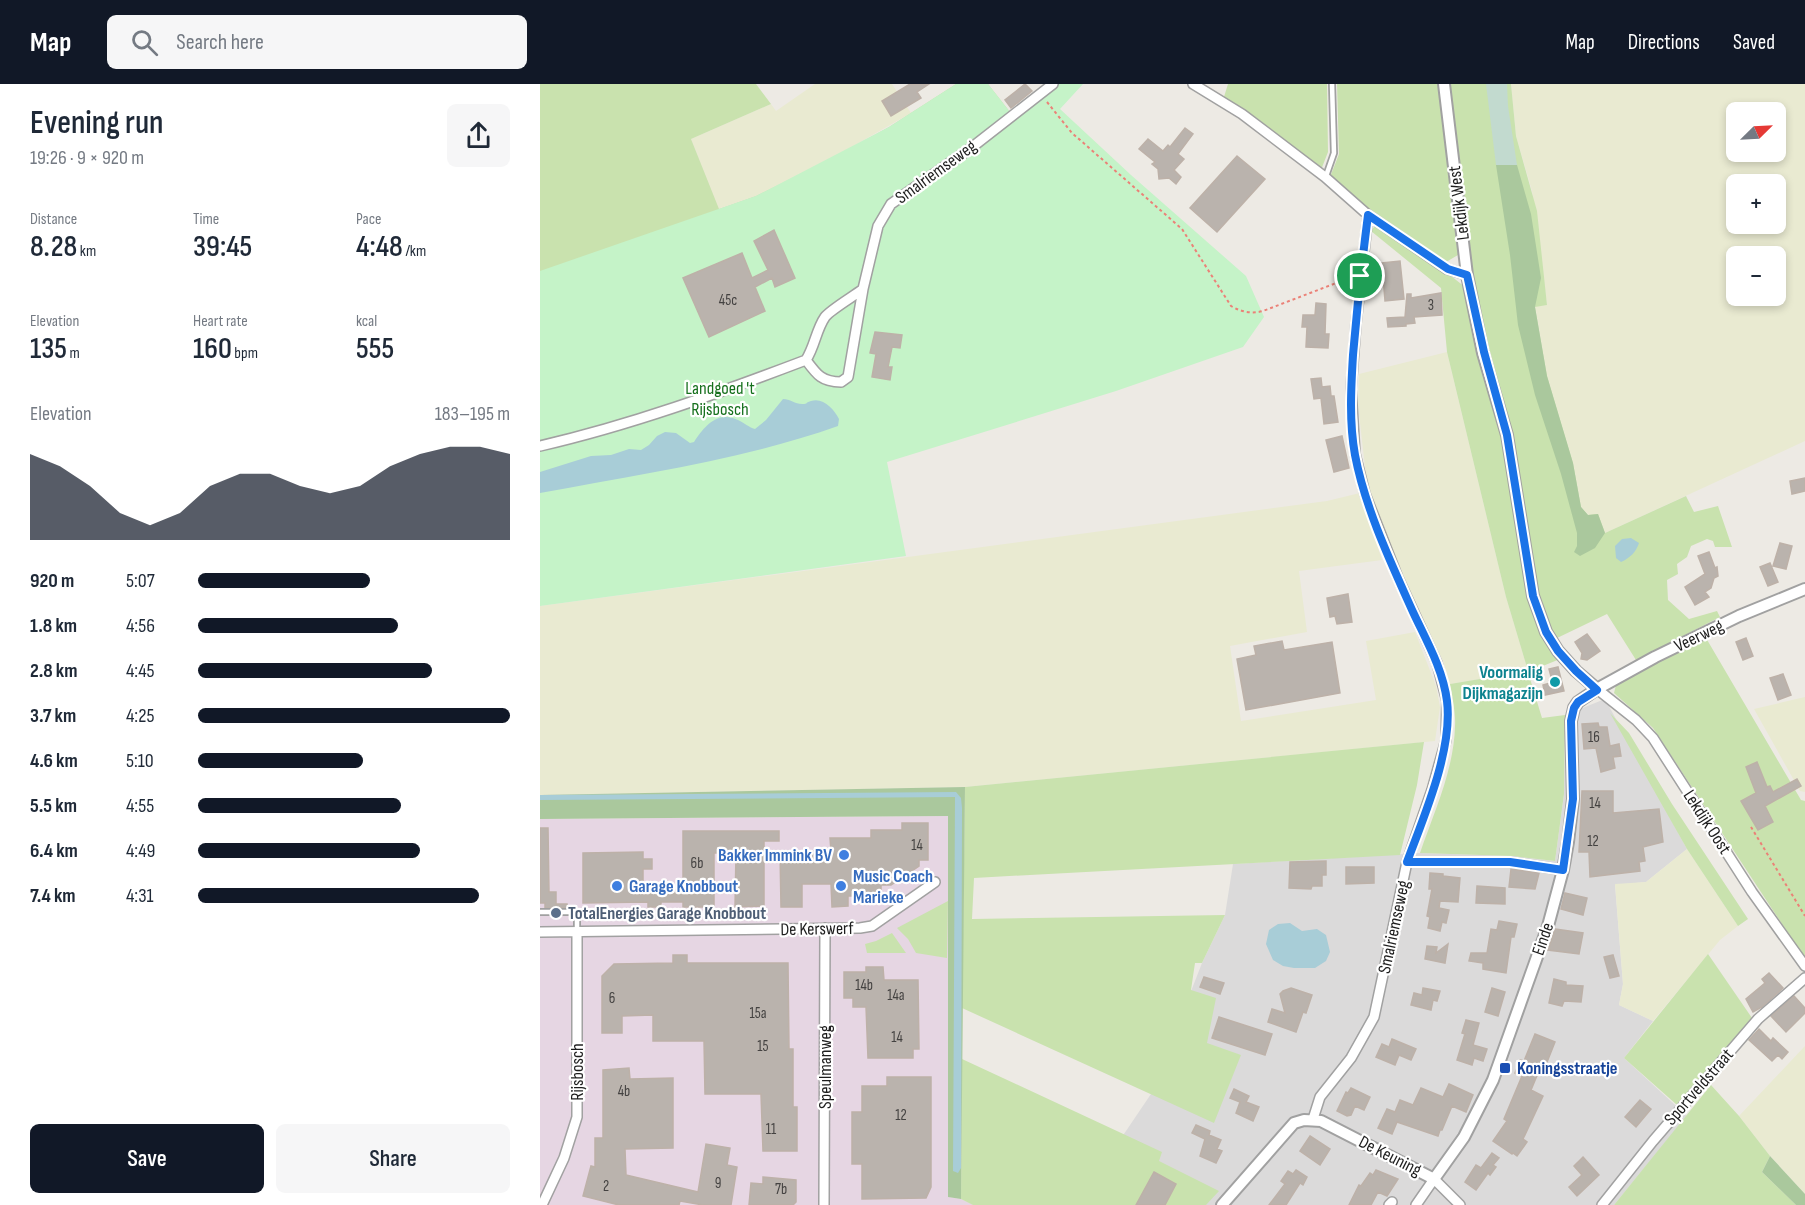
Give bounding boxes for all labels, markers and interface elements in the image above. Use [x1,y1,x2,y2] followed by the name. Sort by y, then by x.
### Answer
[107,15,527,69] search box
[30,26,71,59] text: Map
[128,26,161,59] icon: search
[176,29,264,56] text: Search here
[1565,30,1595,55] text: Map
[1628,30,1700,55] text: Directions
[1733,30,1775,55] text: Saved
[1726,102,1786,162] north arrow
[1726,102,1786,306] map controls
[30,103,164,143] text: Evening run
[447,104,510,167] button: share
[891,136,981,208] street label: Smalriemseweg
[30,146,144,170] text: 19:26 · 9 × 920 m
[1444,164,1474,241] street label: Lekdijk West
[1726,174,1786,234] button: +
[30,210,77,229] text: Distance
[193,210,219,229] text: Time
[356,210,381,229] text: Pace
[30,229,77,265] text: 8.28
[193,229,252,265] text: 39:45
[356,229,403,265] text: 4:48
[77,242,96,261] text: km
[403,242,426,261] text: /km
[1726,246,1786,306] button: −
[1334,250,1385,301] pin
[1343,259,1376,292] icon: arrive
[719,291,737,310] house number: 45c
[1428,296,1434,315] house number: 3
[30,312,79,331] text: Elevation
[193,312,248,331] text: Heart rate
[356,312,377,331] text: kcal
[30,331,67,367] text: 135
[193,331,232,367] text: 160
[356,331,394,367] text: 555
[67,344,80,363] text: m
[232,344,258,363] text: bpm
[685,378,755,420] park label: Landgoed 't Rijsbosch
[30,402,92,426] text: Elevation
[435,402,510,426] text: 183–195 m
[30,569,74,593] text: 920 m
[126,569,155,593] text: 5:07
[30,614,77,638] text: 1.8 km
[126,614,155,638] text: 4:56
[1671,615,1727,657] street label: Veerweg
[30,659,78,683] text: 2.8 km
[126,659,155,683] text: 4:45
[1463,662,1543,704] place label: Voormalig Dijkmagazijn
[1548,675,1562,689] marker: Voormalig Dijkmagazijn
[30,704,76,728] text: 3.7 km
[126,704,154,728] text: 4:25
[1588,728,1600,747] house number: 16
[30,749,78,773] text: 4.6 km
[126,749,154,773] text: 5:10
[1678,786,1736,859] street label: Lekdijk Oost
[30,794,77,818] text: 5.5 km
[126,794,154,818] text: 4:55
[1589,794,1601,813] house number: 14
[1587,832,1599,851] house number: 12
[911,836,923,855] house number: 14
[30,839,78,863] text: 6.4 km
[126,839,155,863] text: 4:49
[718,845,832,866] place label: Bakker Immink BV
[837,848,851,862] marker: Bakker Immink BV
[691,854,703,873] house number: 6b
[853,866,933,908] place label: Music Coach Marieke
[629,876,738,897] place label: Garage Knobbout
[1374,878,1414,976] street label: Smalriemseweg
[610,879,624,893] marker: Garage Knobbout
[834,879,848,893] marker: Music Coach Marieke
[30,884,76,908] text: 7.4 km
[126,884,154,908] text: 4:31
[568,903,766,924] place label: TotalEnergies Garage Knobbout
[549,906,563,920] marker: TotalEnergies Garage Knobbout
[780,918,855,940] street label: De Kerswerf
[1528,920,1558,958] street label: Einde
[855,976,873,995] house number: 14b
[887,986,905,1005] house number: 14a
[609,989,615,1008] house number: 6
[749,1004,767,1023] house number: 15a
[815,1025,836,1109] street label: Speulmanweg
[891,1028,903,1047] house number: 14
[757,1037,769,1056] house number: 15
[567,1043,588,1101] street label: Rijsbosch
[1660,1044,1738,1130] street label: Sportveldstraat
[1517,1058,1617,1079] place label: Koningsstraatje
[1498,1061,1512,1075] marker: Koningsstraatje
[618,1082,630,1101] house number: 4b
[895,1106,907,1125] house number: 12
[766,1120,777,1139] house number: 11
[30,1124,264,1193] button: Save
[276,1124,510,1193] button: Share
[1355,1131,1425,1181] street label: De Keuning
[715,1174,721,1193] house number: 9
[603,1177,609,1196] house number: 2
[775,1180,787,1199] house number: 7b

